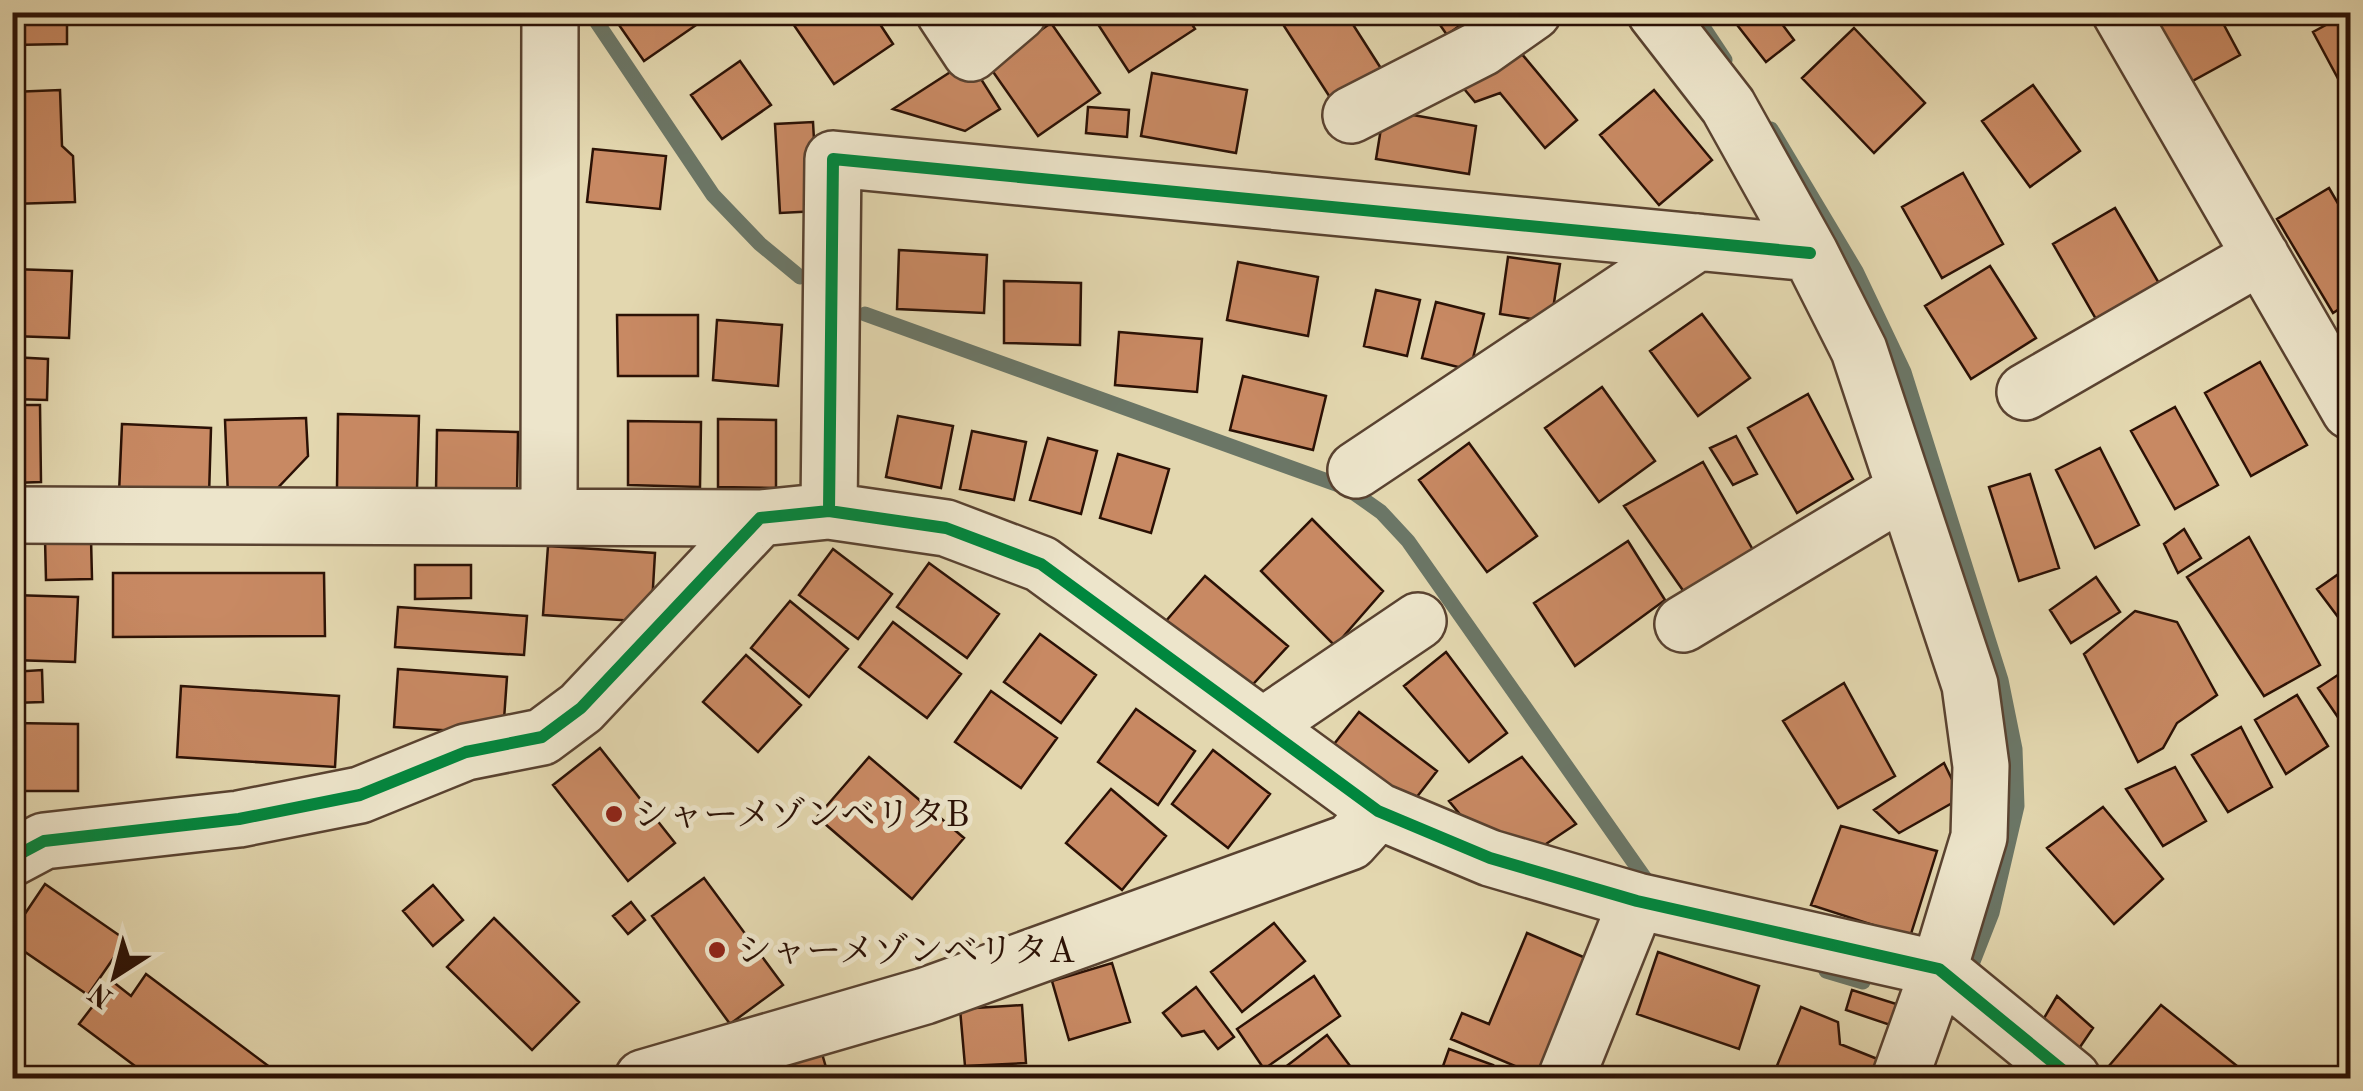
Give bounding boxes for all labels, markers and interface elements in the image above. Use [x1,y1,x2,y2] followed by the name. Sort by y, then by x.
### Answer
[634,796,970,834] place label: シャーメゾンベリタB
[603,803,625,825] marker: シャーメゾンベリタB
[65,926,165,1026] north arrow
[737,932,1075,970] place label: シャーメゾンベリタA
[706,939,728,961] marker: シャーメゾンベリタA
[85,976,119,1011] text: N

